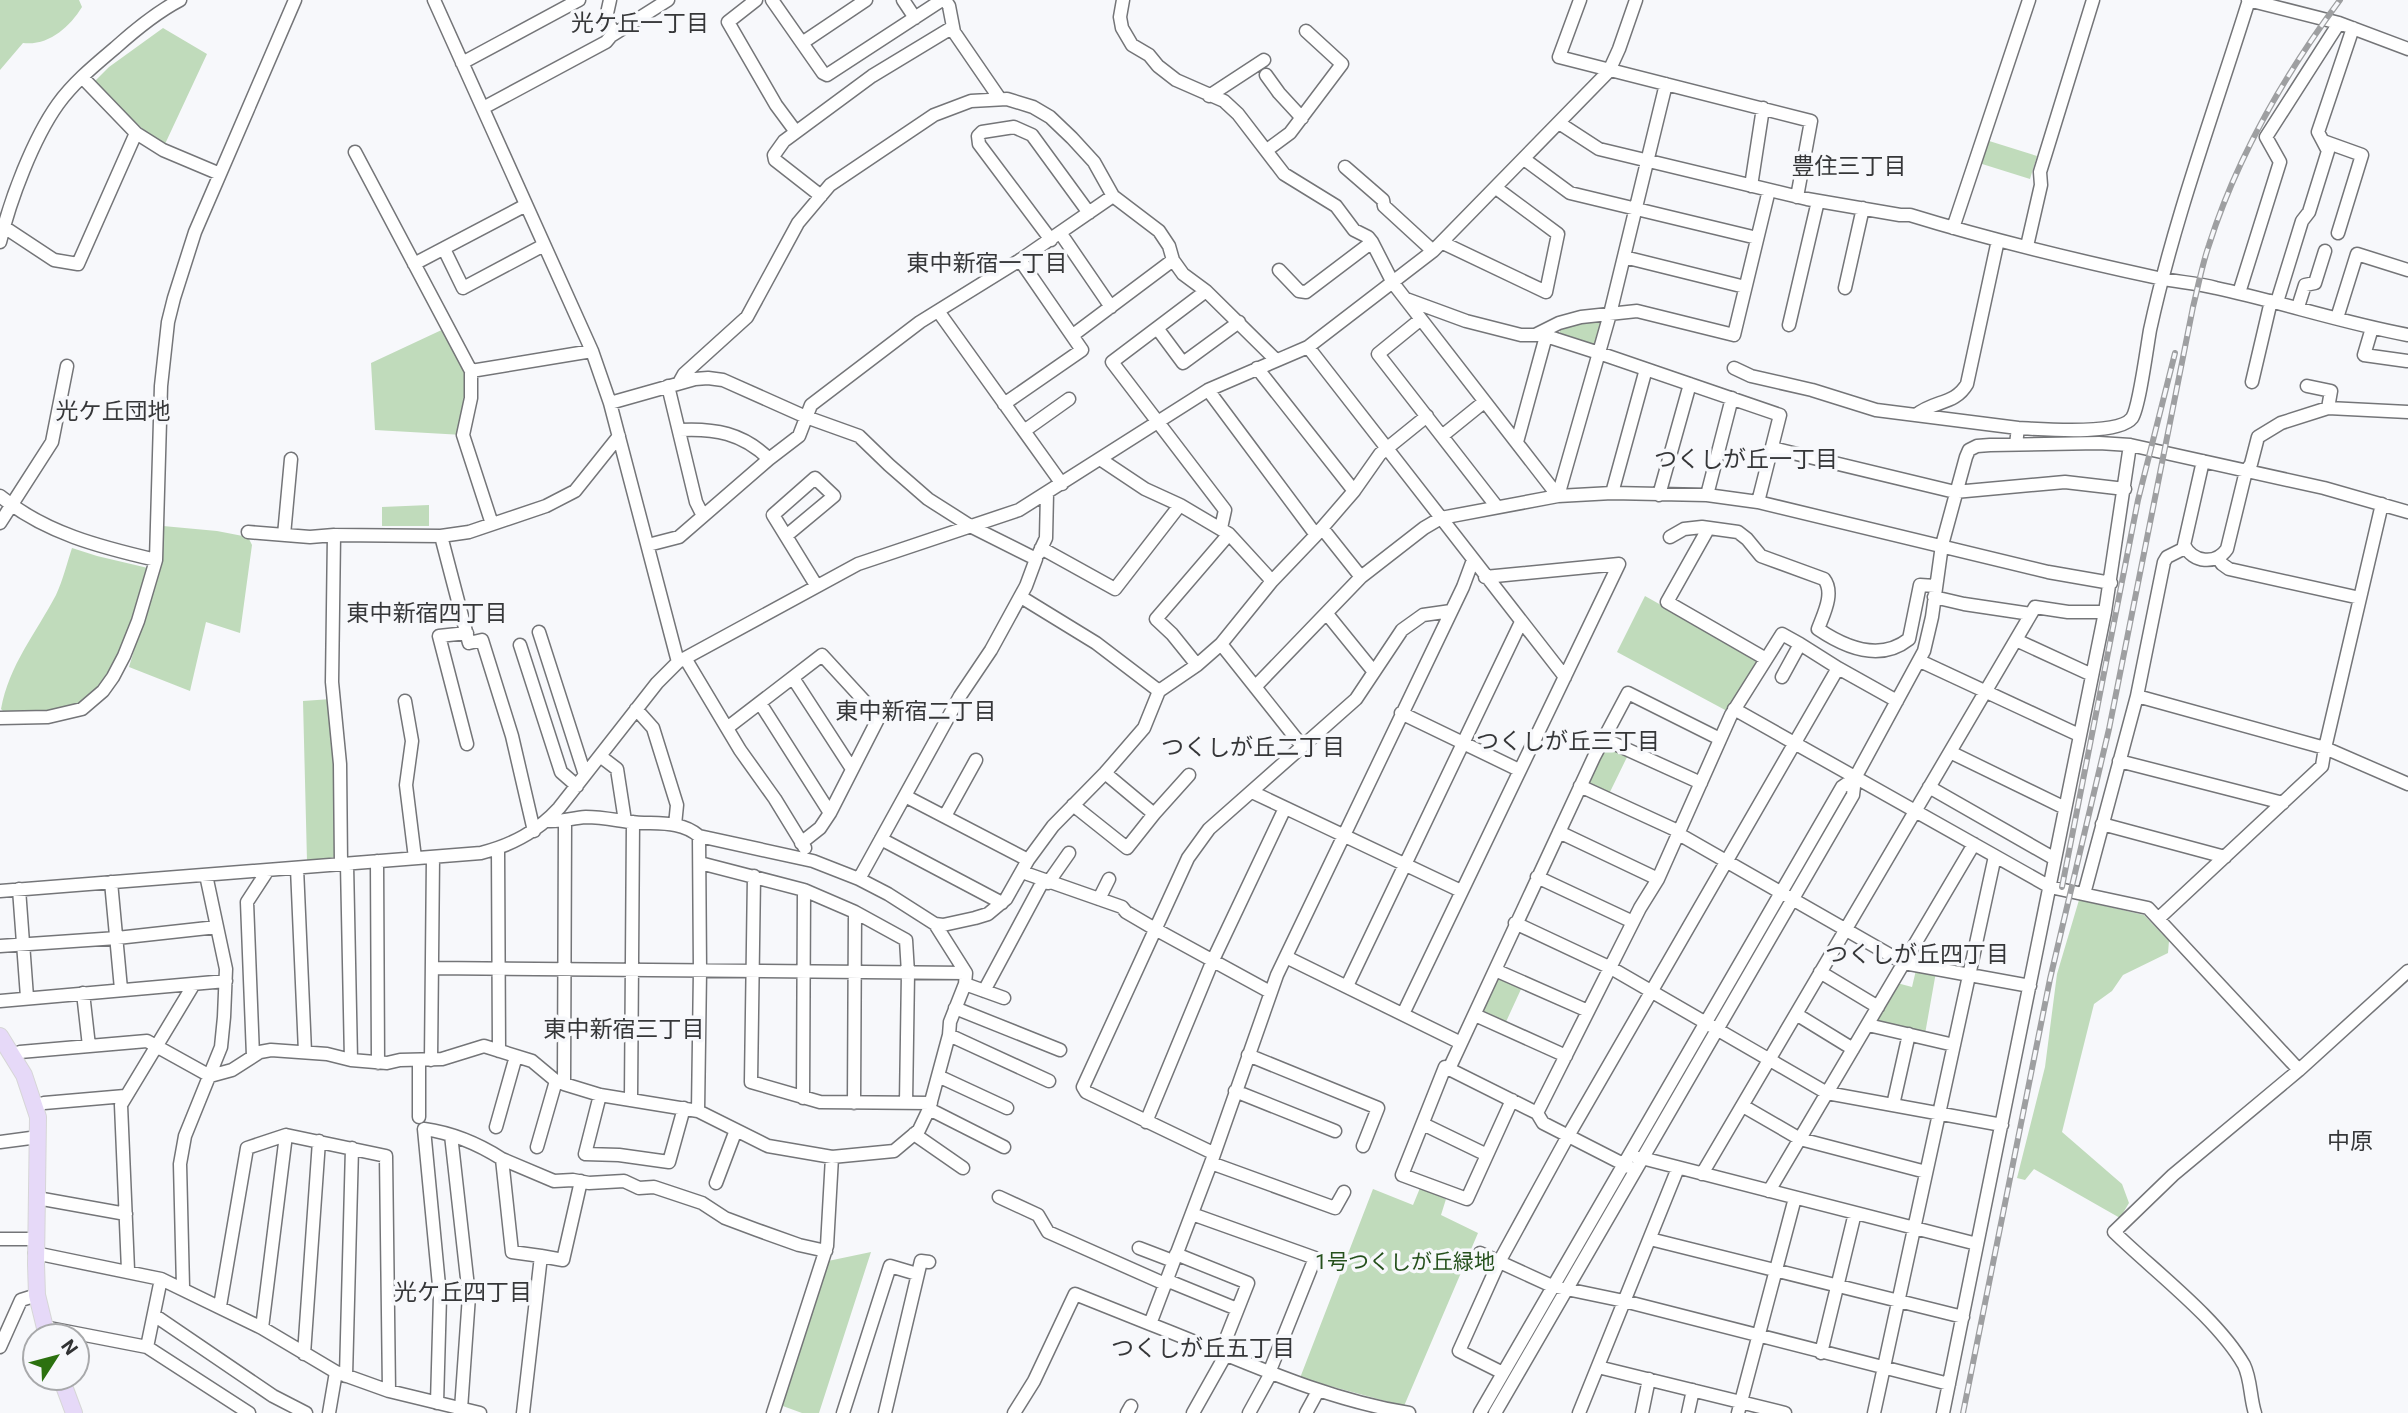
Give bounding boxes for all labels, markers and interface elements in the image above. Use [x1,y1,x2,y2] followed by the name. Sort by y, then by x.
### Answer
[571,10,709,37] district label: 光ケ丘一丁目
[1792,153,1907,180] district label: 豊住三丁目
[907,250,1068,277] district label: 東中新宿一丁目
[56,398,171,425] district label: 光ケ丘団地
[1654,446,1838,473] district label: つくしが丘一丁目
[347,600,508,627] district label: 東中新宿四丁目
[836,698,997,725] district label: 東中新宿二丁目
[1476,728,1660,755] district label: つくしが丘三丁目
[1161,734,1345,761] district label: つくしが丘二丁目
[1825,941,2009,968] district label: つくしが丘四丁目
[544,1016,705,1043] district label: 東中新宿三丁目
[2327,1128,2373,1155] district label: 中原
[1315,1250,1495,1274] park label: 1号つくしが丘緑地
[394,1279,532,1306] district label: 光ケ丘四丁目
[21,1322,91,1392] north arrow
[56,1335,83,1359] text: N
[1111,1335,1295,1362] district label: つくしが丘五丁目

